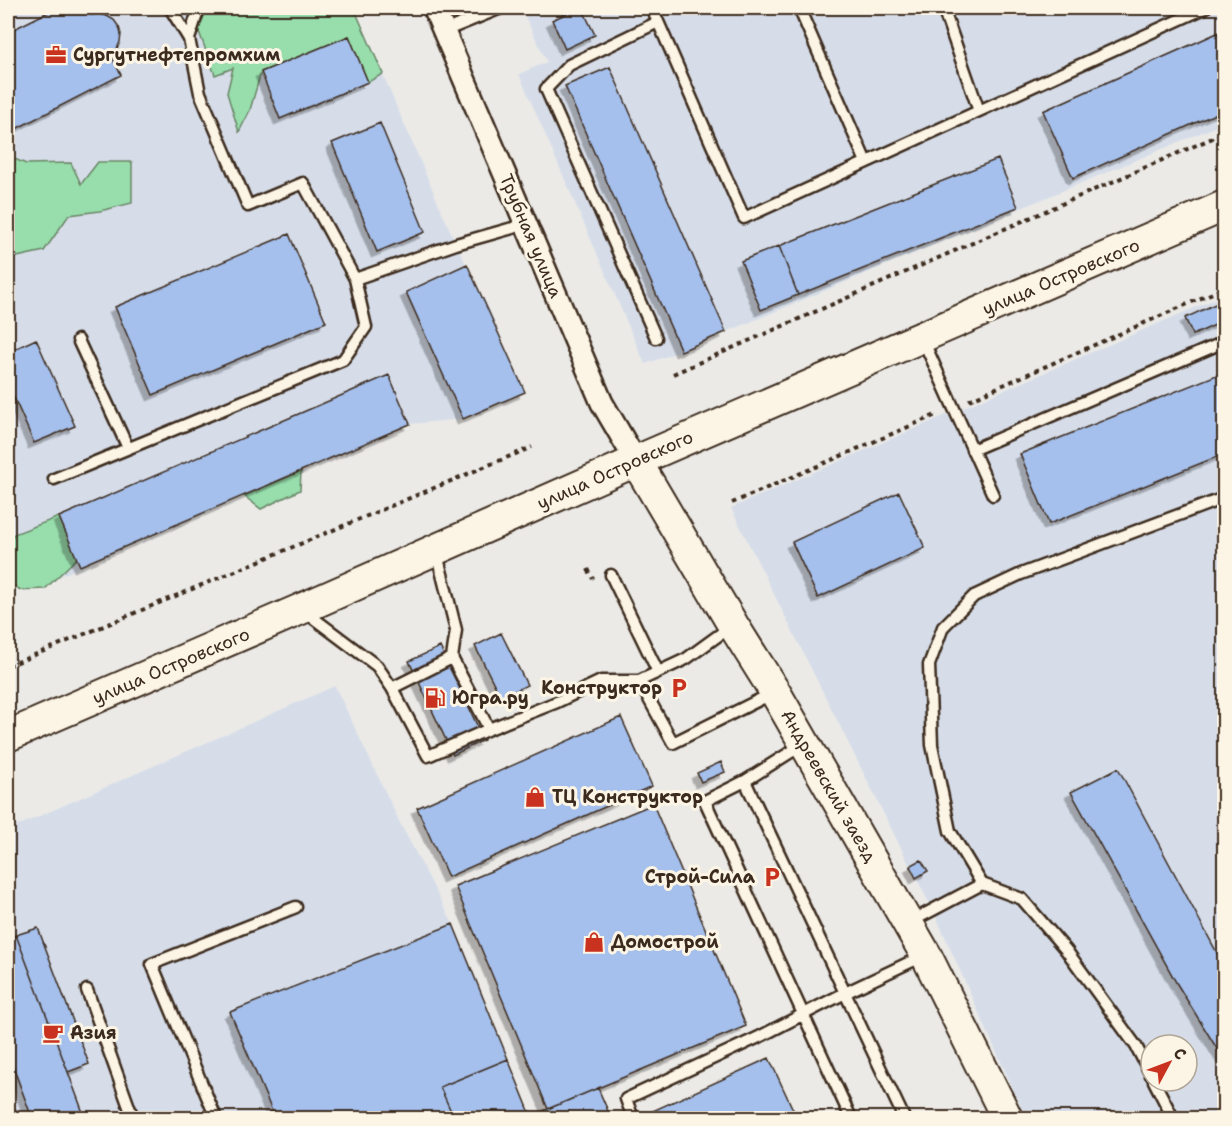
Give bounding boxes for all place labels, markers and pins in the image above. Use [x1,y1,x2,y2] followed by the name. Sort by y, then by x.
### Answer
[44,43,68,67] office icon: Сургутнефтепромхим
[73,43,280,67] place label: Сургутнефтепромхим
[541,676,662,700] place label: Конструктор
[667,676,691,700] parking icon: Конструктор
[423,686,447,710] fuel station icon: Югра.ру
[452,686,529,710] place label: Югра.ру
[523,785,547,809] shop icon: ТЦ Конструктор
[552,785,703,809] place label: ТЦ Конструктор
[645,865,756,889] place label: Строй-Сила
[760,865,784,889] parking icon: Строй-Сила
[582,930,606,954] shop icon: Домострой
[611,930,719,954] place label: Домострой
[41,1021,65,1045] cafe icon: Азия
[70,1021,117,1045] place label: Азия

